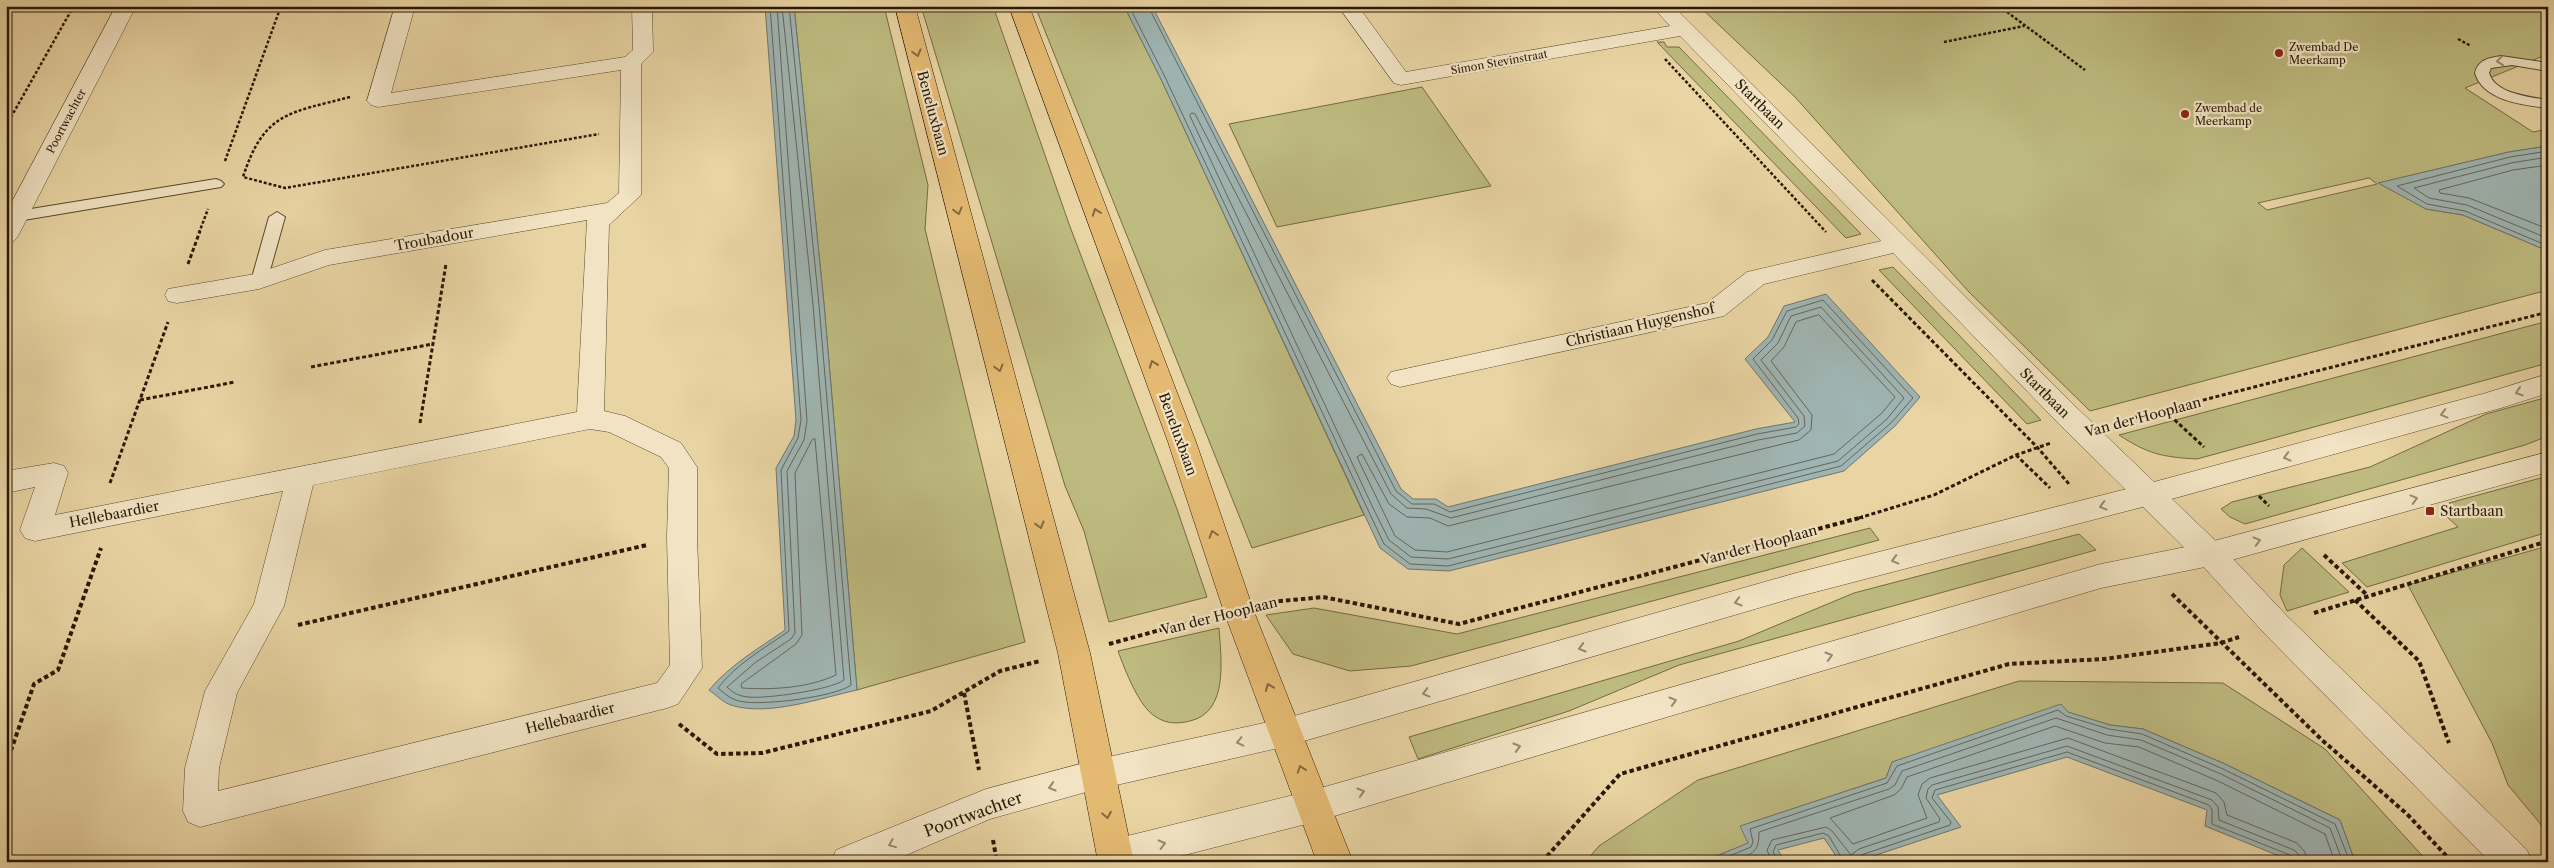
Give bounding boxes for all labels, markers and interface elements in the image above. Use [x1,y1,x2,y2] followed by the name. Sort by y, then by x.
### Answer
[2289,40,2358,67] place label: Zwembad De Meerkamp
[1450,47,1549,77] street label: Simon Stevinstraat
[2273,47,2285,59] marker: Zwembad De Meerkamp
[911,49,922,58] one-way arrow
[2496,56,2504,66] one-way arrow
[913,69,953,158] street label: Beneluxbaan
[1731,75,1789,133] street label: Startbaan
[43,86,89,156] street label: Poortwachter
[2195,101,2262,128] place label: Zwembad de Meerkamp
[2179,108,2191,120] marker: Zwembad de Meerkamp
[952,206,963,215] one-way arrow
[1092,208,1102,217] one-way arrow
[393,223,475,255] street label: Troubadour
[1564,299,1718,351] street label: Christiaan Huygenshof
[1149,361,1159,369] one-way arrow
[993,363,1004,372] one-way arrow
[2016,364,2074,422] street label: Startbaan
[2515,386,2524,396] one-way arrow
[1155,390,1201,478] street label: Beneluxbaan
[2082,393,2203,441] street label: Van der Hooplaan
[2439,408,2448,419] one-way arrow
[2282,451,2291,462] one-way arrow
[2409,494,2418,505] one-way arrow
[68,496,161,532] street label: Hellebaardier
[2099,501,2107,511] one-way arrow
[2440,502,2504,520] place label: Startbaan
[2424,505,2436,517] marker: Startbaan
[1034,521,1045,530] one-way arrow
[1698,521,1819,569] street label: Van der Hooplaan
[1208,530,1218,539] one-way arrow
[2252,537,2261,547] one-way arrow
[1892,554,1900,564] one-way arrow
[1158,593,1279,639] street label: Van der Hooplaan
[1735,597,1743,607] one-way arrow
[1579,642,1587,652] one-way arrow
[1825,651,1833,661] one-way arrow
[1265,683,1275,691] one-way arrow
[1422,687,1431,698] one-way arrow
[1669,697,1677,707] one-way arrow
[524,698,616,738] street label: Hellebaardier
[1235,736,1244,747] one-way arrow
[1513,742,1521,752] one-way arrow
[1297,765,1307,774] one-way arrow
[1049,781,1057,791] one-way arrow
[921,787,1025,841] street label: Poortwachter
[1357,788,1365,798] one-way arrow
[1102,810,1112,819] one-way arrow
[888,837,897,848] one-way arrow
[1158,839,1167,850] one-way arrow

